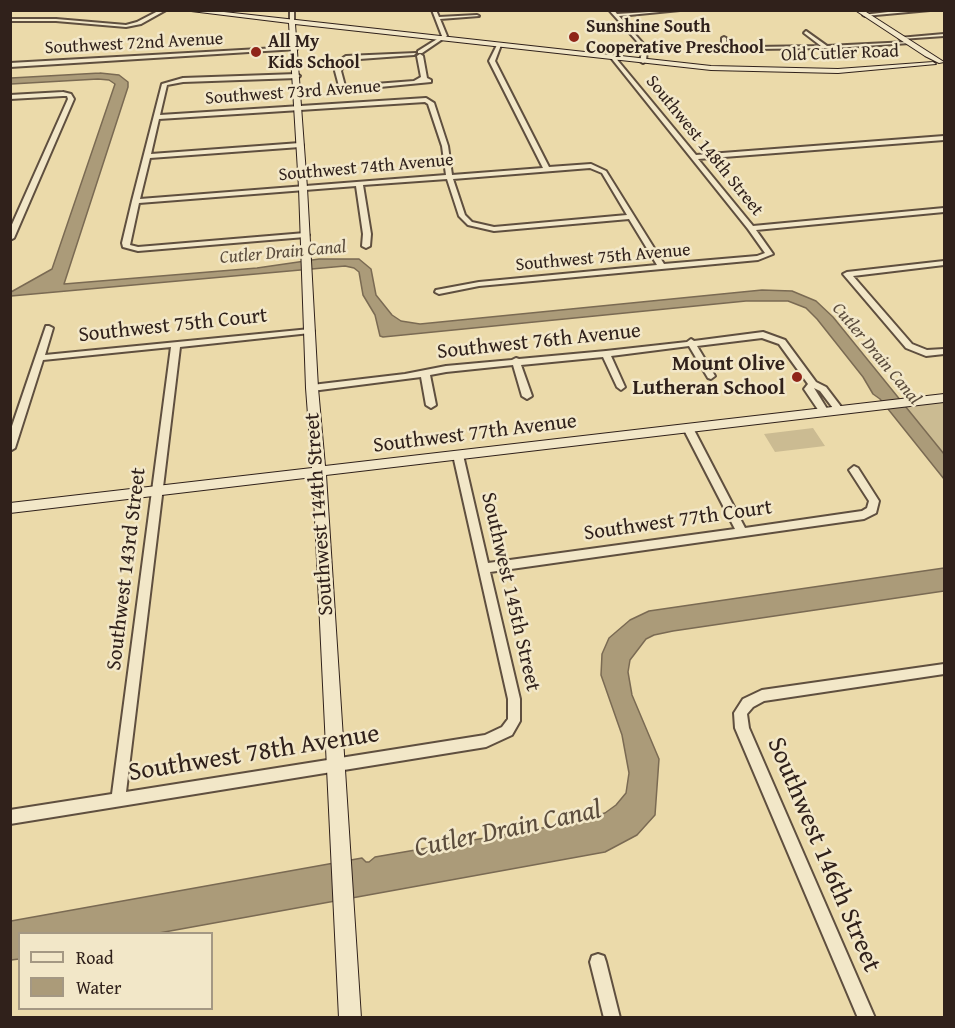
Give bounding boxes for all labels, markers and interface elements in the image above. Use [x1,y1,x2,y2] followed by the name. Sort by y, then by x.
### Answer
[586,16,764,58] place label: Sunshine South Cooperative Preschool
[44,29,224,59] street label: Southwest 72nd Avenue
[567,30,581,44] marker: Sunshine South Cooperative Preschool
[268,31,360,74] place label: All My Kids School
[781,41,899,67] street label: Old Cutler Road
[249,45,263,59] marker: All My Kids School
[641,71,767,221] street label: Southwest 148th Street
[204,76,382,110] street label: Southwest 73rd Avenue
[278,150,454,186] street label: Southwest 74th Avenue
[219,237,347,269] water label: Cutler Drain Canal
[515,240,691,276] street label: Southwest 75th Avenue
[827,299,925,409] water label: Cutler Drain Canal
[77,304,269,348] street label: Southwest 75th Court
[436,319,642,365] street label: Southwest 76th Avenue
[632,352,785,402] place label: Mount Olive Lutheran School
[790,370,804,384] marker: Mount Olive Lutheran School
[372,409,578,459] street label: Southwest 77th Avenue
[300,412,340,616] street label: Southwest 144th Street
[102,466,152,672] street label: Southwest 143rd Street
[475,490,545,694] street label: Southwest 145th Street
[582,495,774,547] street label: Southwest 77th Court
[126,719,382,789] street label: Southwest 78th Avenue
[759,733,887,977] street label: Southwest 146th Street
[412,794,604,866] water label: Cutler Drain Canal
[18,932,213,1010] legend
[76,944,114,971] text: Road
[76,974,121,1001] text: Water

